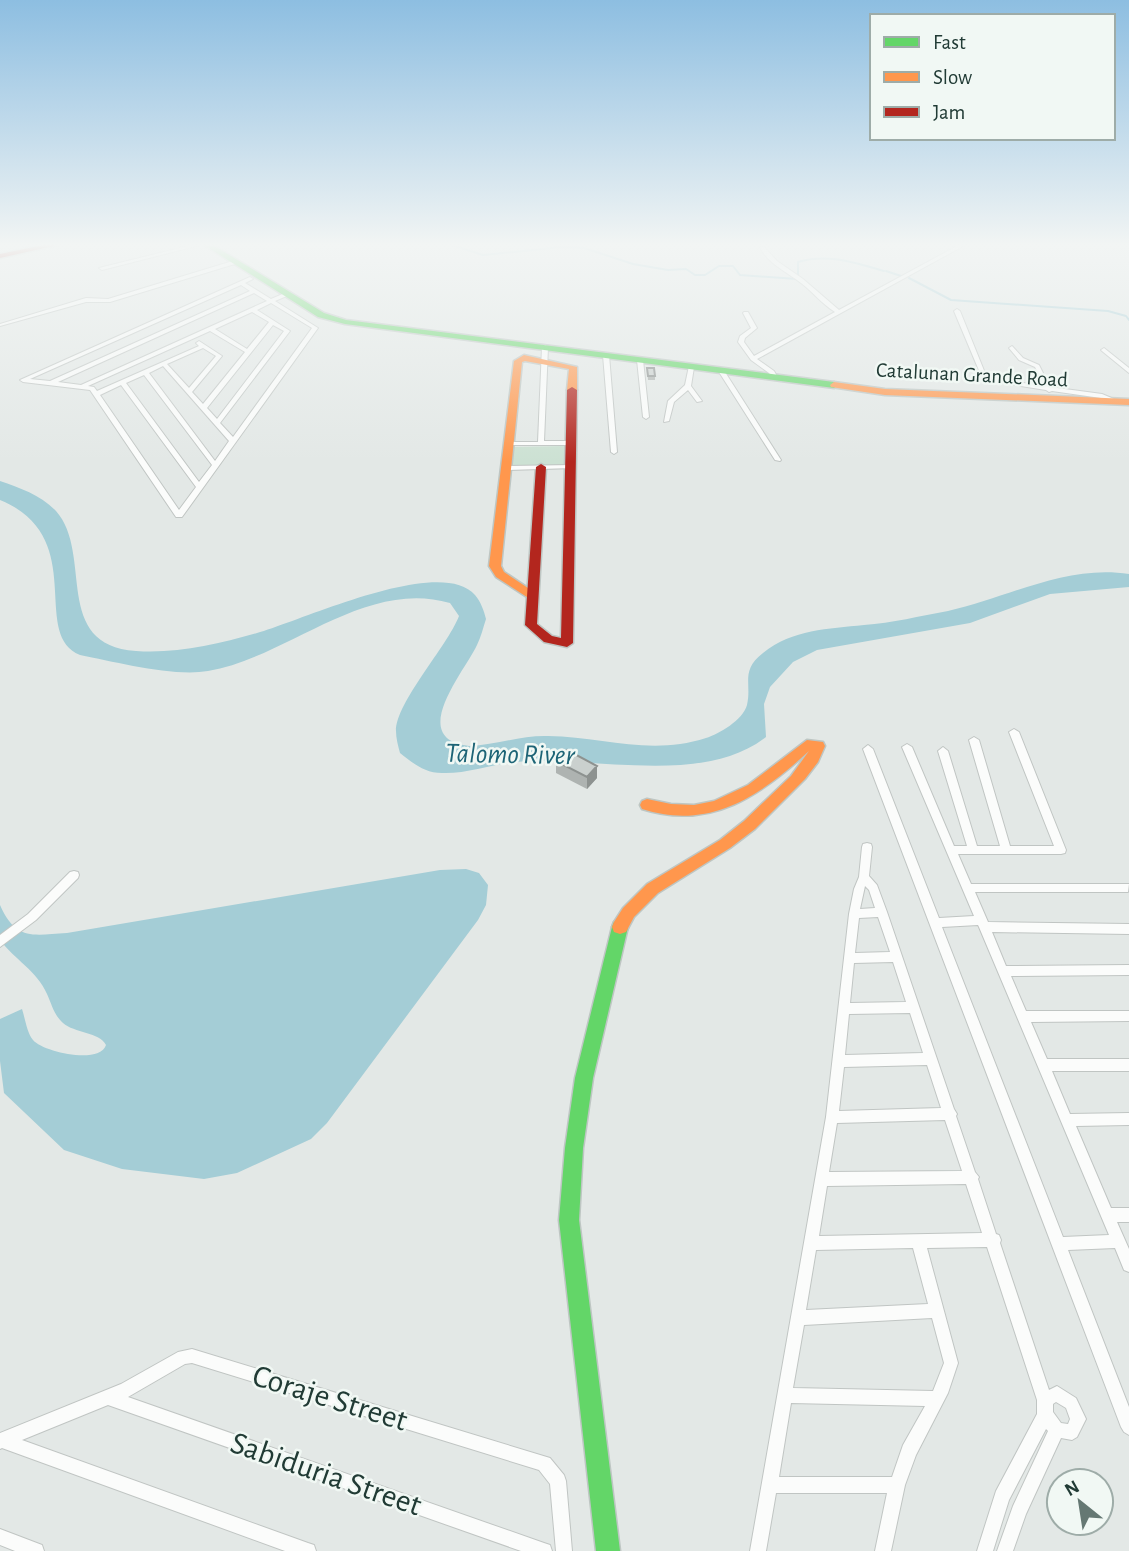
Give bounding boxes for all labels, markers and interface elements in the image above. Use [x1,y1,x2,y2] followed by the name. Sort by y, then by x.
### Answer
[870,14,1115,140] legend
[933,32,966,53] text: Fast
[933,67,972,88] text: Slow
[933,102,965,123] text: Jam
[875,359,1069,391] street label: Catalunan Grande Road
[445,740,576,770] water label: Talomo River
[249,1359,411,1437] street label: Coraje Street
[226,1426,426,1522] street label: Sabiduria Street
[1045,1467,1115,1537] north arrow
[1062,1477,1083,1500] text: N

